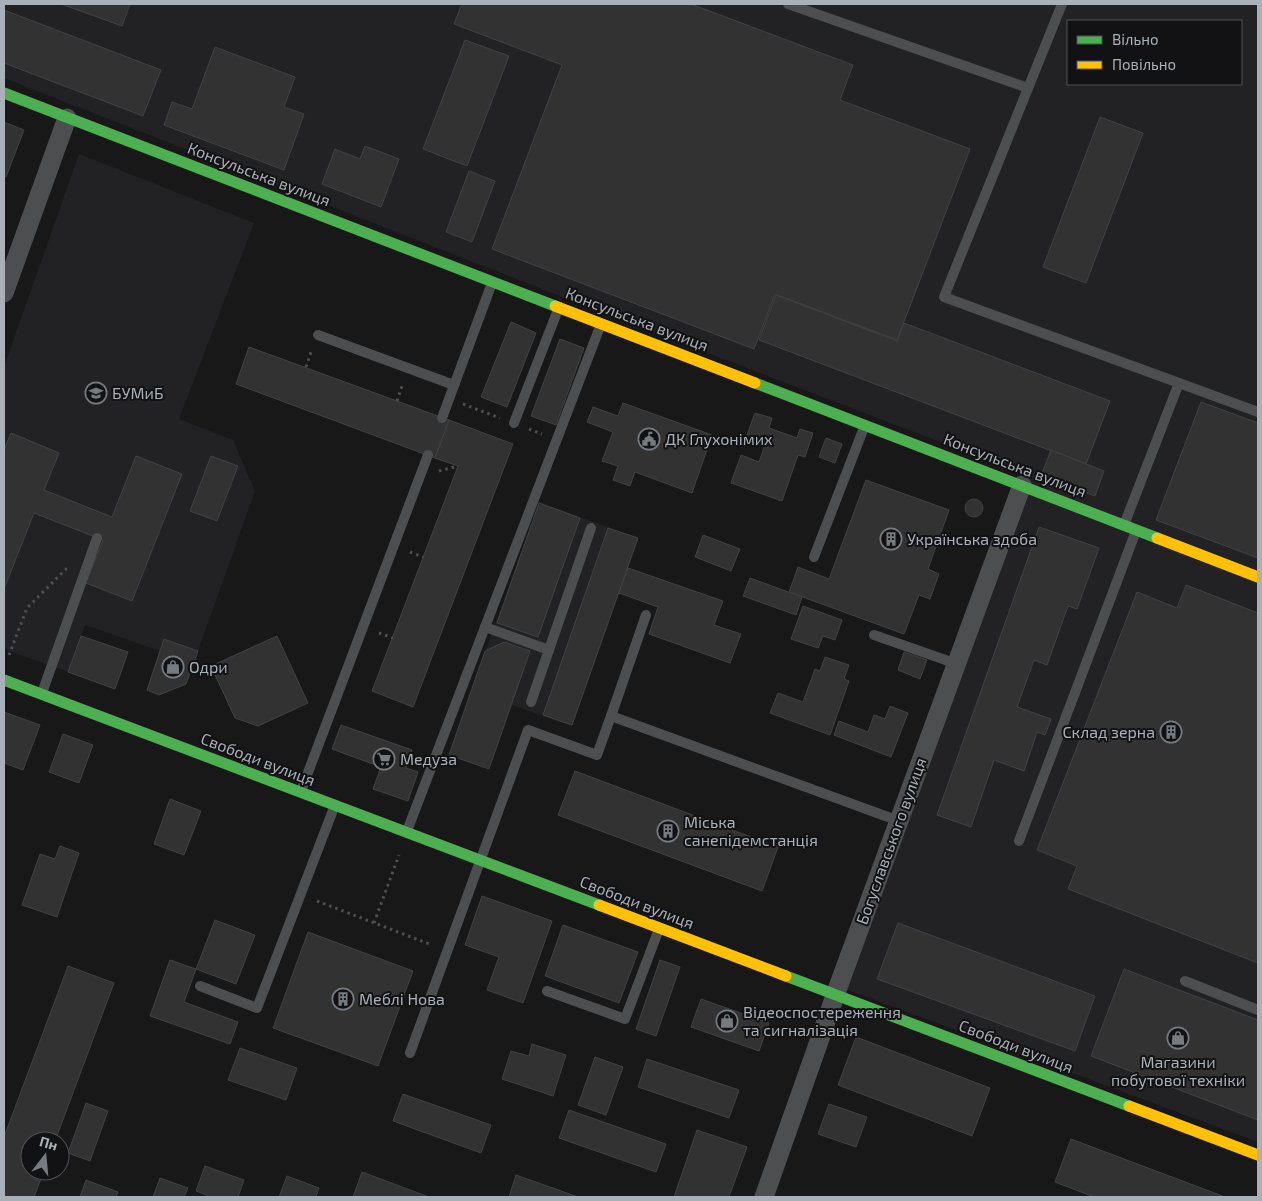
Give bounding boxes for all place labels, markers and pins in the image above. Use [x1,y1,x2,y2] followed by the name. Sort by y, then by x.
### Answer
[84,381,108,405] school or university icon: БУМиБ
[112,383,164,402] place label: БУМиБ
[637,427,661,451] public building icon: ДК Глухонімих
[665,429,773,449] place label: ДК Глухонімих
[879,527,903,551] building icon: Українська здоба
[907,529,1037,548] place label: Українська здоба
[161,655,185,679] shop icon: Одри
[189,657,228,676] place label: Одри
[1159,720,1183,744] building icon: Склад зерна
[1062,722,1155,741] place label: Склад зерна
[372,747,396,771] supermarket icon: Медуза
[400,749,457,769] place label: Медуза
[684,812,818,849] place label: Міська санепідемстанція
[656,819,680,843] building icon: Міська санепідемстанція
[331,987,355,1011] building icon: Меблі Нова
[359,989,445,1008] place label: Меблі Нова
[743,1002,901,1039] place label: Відеоспостереження та сигналізація
[715,1009,739,1033] shop icon: Відеоспостереження та сигналізація
[1166,1026,1190,1050] shop icon: Магазини побутової техніки
[1111,1052,1245,1090] place label: Магазини побутової техніки

